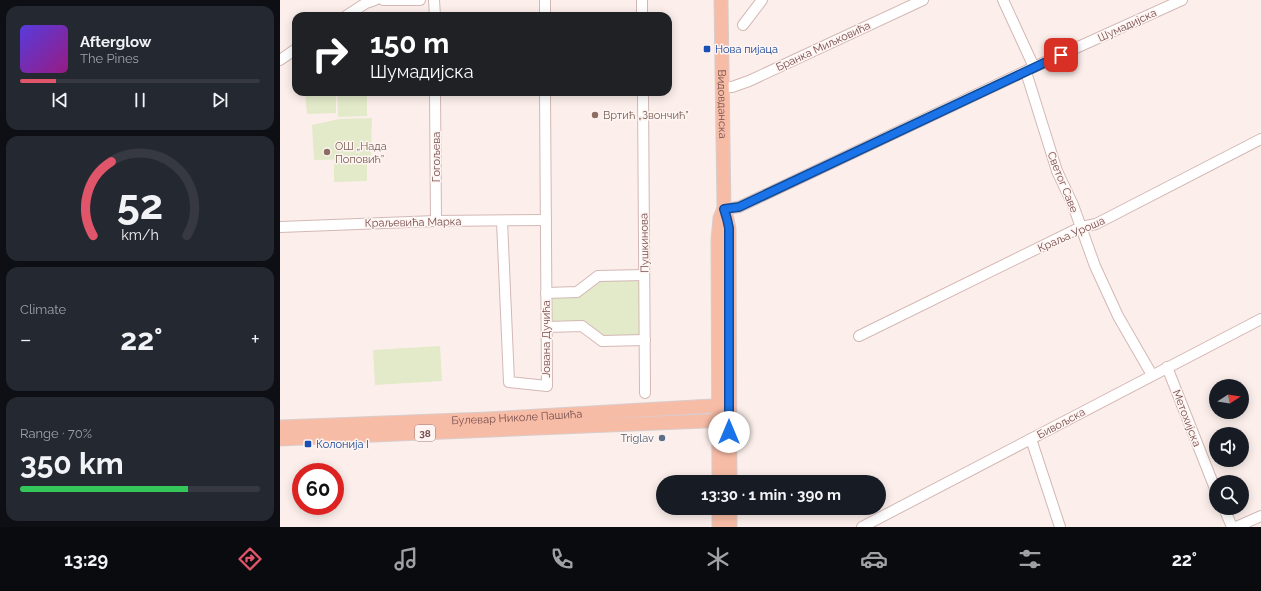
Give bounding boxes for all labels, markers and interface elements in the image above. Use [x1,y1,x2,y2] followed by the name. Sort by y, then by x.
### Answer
[1096,6,1159,45] street label: Шумадијска
[774,19,872,74] street label: Бранка Миљковића
[370,27,449,60] text: 150 m
[304,28,356,80] icon: right
[80,33,151,51] text: Afterglow
[1044,38,1078,72] pin
[715,43,778,56] place label: Нова пијаца
[702,44,712,54] marker: Нова пијаца
[1050,44,1072,66] icon: arrive
[80,51,139,66] text: The Pines
[370,61,473,82] text: Шумадијска
[715,69,729,139] street label: Видовданска
[49,89,71,111] icon: previous
[129,89,151,111] icon: pause
[209,89,231,111] icon: next
[603,109,689,122] place label: Вртић „Звончић”
[590,110,600,120] marker: Вртић „Звончић”
[430,132,443,182] street label: Гогољева
[335,140,387,166] place label: ОШ „Нада Поповић”
[322,147,332,157] marker: ОШ „Нада Поповић”
[1044,150,1081,215] street label: Светог Саве
[117,180,163,229] text: 52
[637,213,652,273] street label: Пушкинова
[1036,214,1107,255] street label: Краља Уроша
[365,215,461,230] street label: Краљевића Марка
[121,227,159,243] text: km/h
[540,300,553,378] street label: Јована Дучића
[20,302,66,317] text: Climate
[120,322,162,357] text: 22°
[20,326,32,352] text: −
[251,326,260,352] text: +
[1209,379,1249,419] north arrow
[1209,379,1249,515] map controls
[1170,388,1203,449] street label: Метохијска
[1035,405,1088,442] street label: Бивољска
[451,407,583,427] street label: Булевар Николе Пашића
[708,411,750,453] position arrow
[415,425,435,441] road number: 38
[20,426,92,441] text: Range · 70%
[1209,427,1249,467] button: sound
[621,432,654,445] place label: Triglav
[657,433,667,443] marker: Triglav
[316,438,369,451] place label: Колонија I
[303,439,313,449] marker: Колонија I
[20,446,124,481] text: 350 km
[292,463,344,515] speed limit sign: 60
[1209,475,1249,515] button: search
[701,486,841,504] text: 13:30 · 1 min · 390 m
[236,545,264,573] icon: directions
[392,545,420,573] icon: music
[548,545,576,573] icon: phone
[704,545,732,573] icon: climate
[860,545,888,573] icon: car
[1016,545,1044,573] icon: filters
[64,549,108,570] text: 13:29
[1172,549,1197,570] text: 22°

